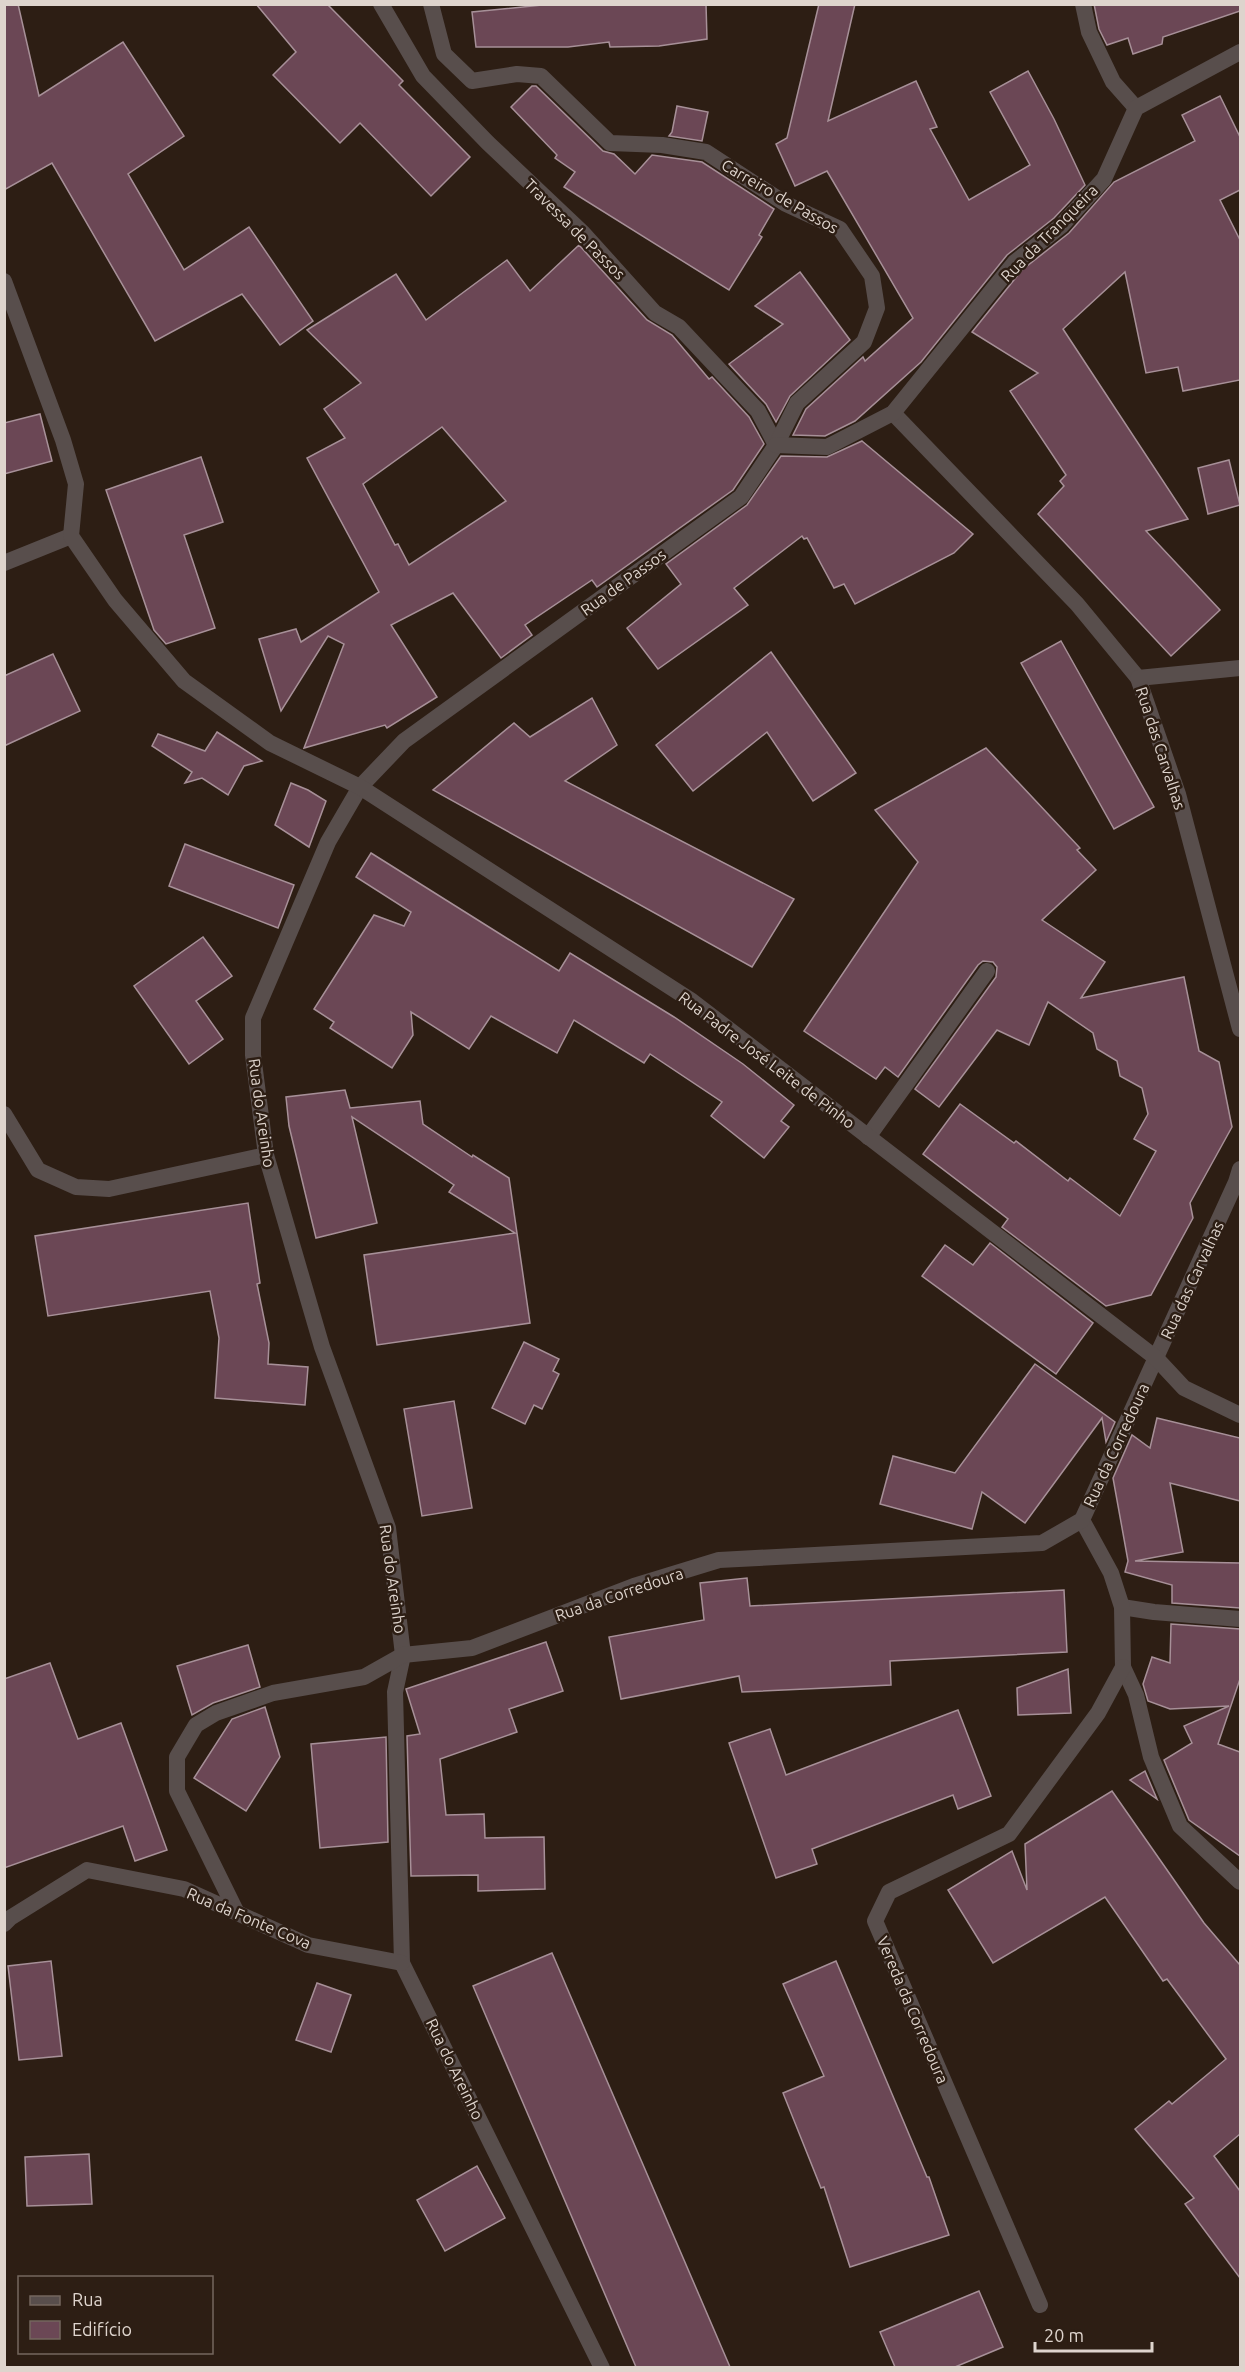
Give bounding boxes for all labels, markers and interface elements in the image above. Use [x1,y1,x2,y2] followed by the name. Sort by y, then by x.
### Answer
[718,155,842,237] street label: Carreiro de Passos
[521,175,629,283] street label: Travessa de Passos
[997,181,1101,285] street label: Rua da Tranqueira
[577,545,669,619] street label: Rua de Passos
[1133,684,1189,812] street label: Rua das Carvalhas
[675,988,859,1132] street label: Rua Padre José Leite de Pinho
[245,1057,279,1169] street label: Rua do Areinho
[1157,1218,1227,1342] street label: Rua das Carvalhas
[1079,1380,1153,1510] street label: Rua da Corredoura
[376,1523,410,1635] street label: Rua do Areinho
[552,1564,686,1624] street label: Rua da Corredoura
[184,1884,314,1952] street label: Rua da Fonte Cova
[874,1934,952,2086] street label: Vereda da Corredoura
[423,2016,487,2122] street label: Rua do Areinho
[18,2276,213,2354] legend
[72,2289,103,2309] text: Rua
[1035,2315,1152,2353] scale bar
[72,2319,132,2339] text: Edifício
[1044,2325,1084,2345] text: 20 m

